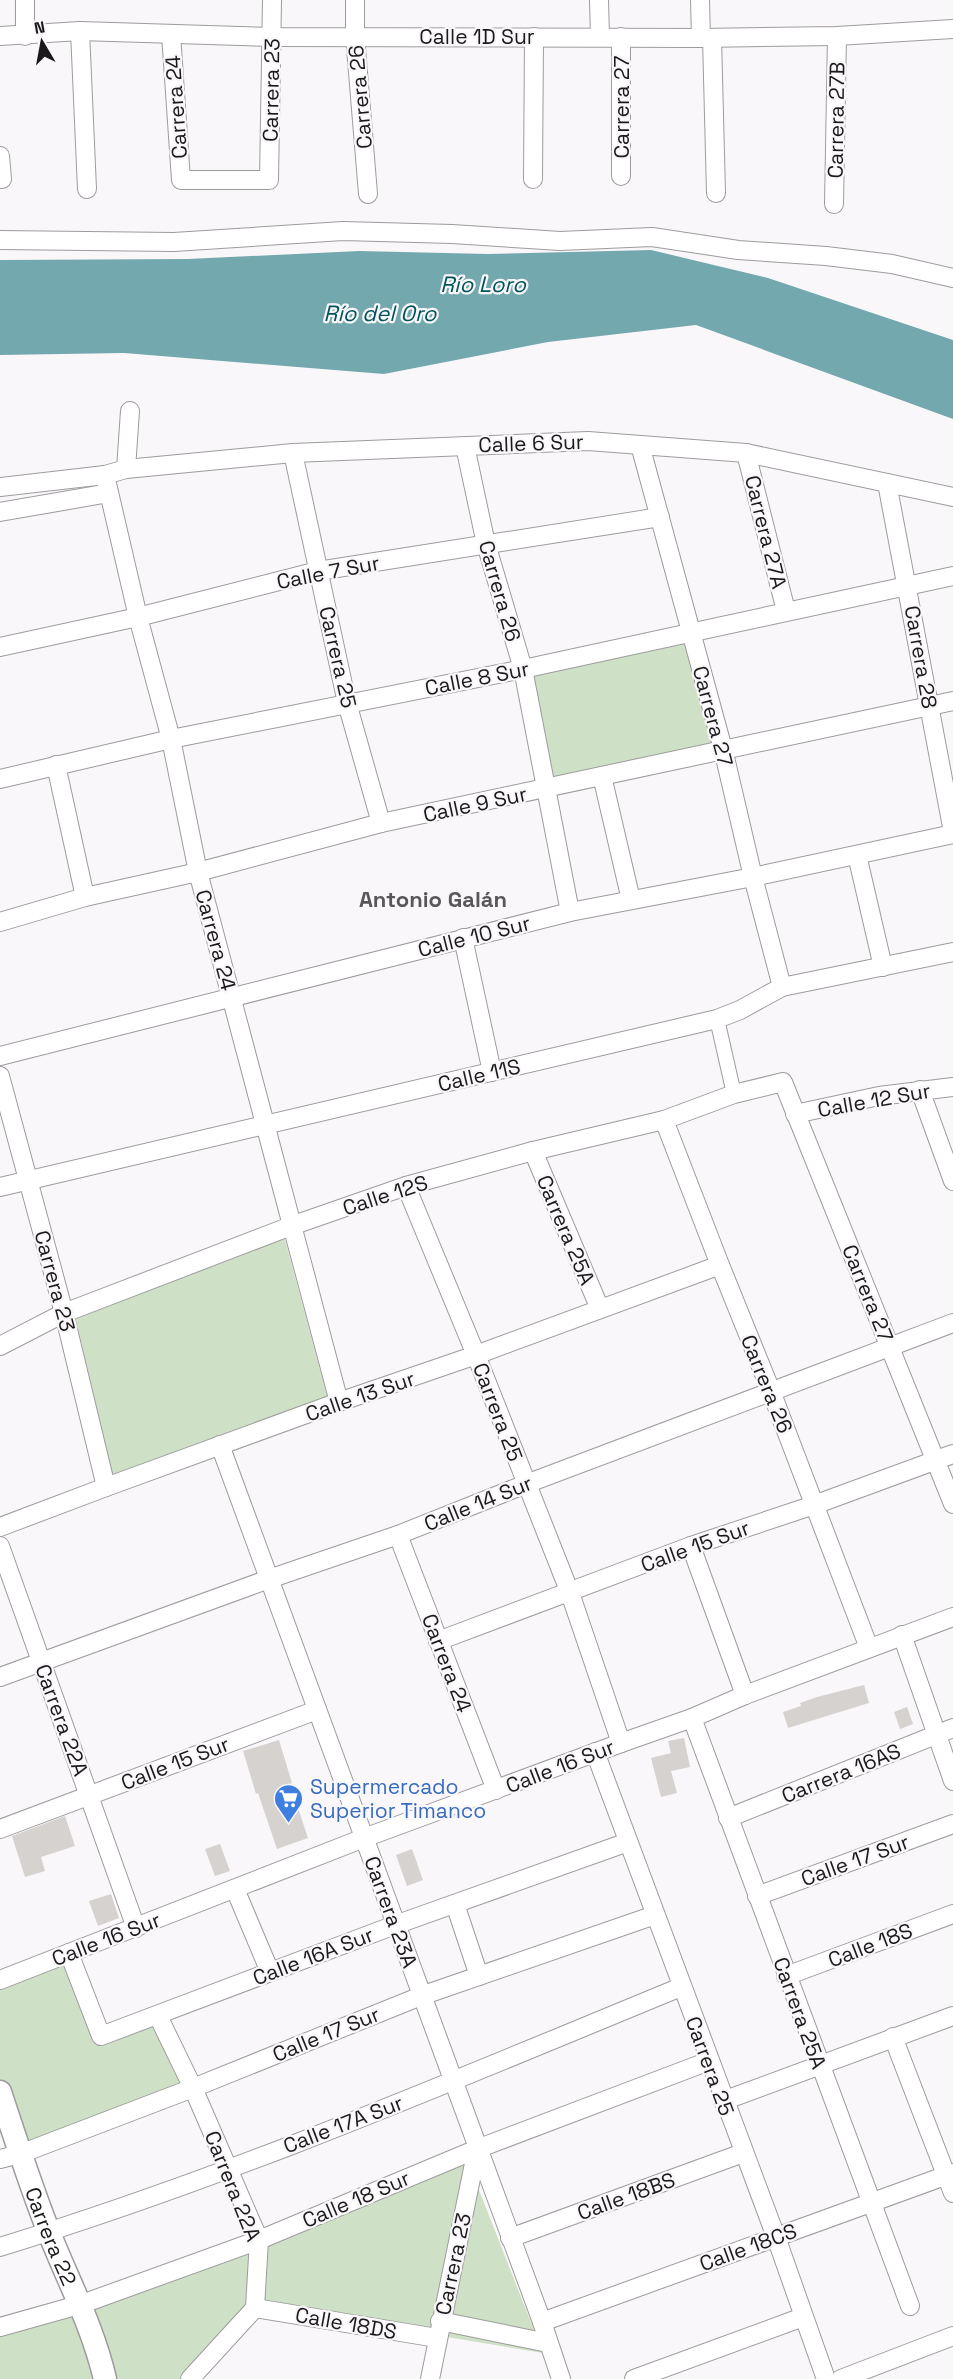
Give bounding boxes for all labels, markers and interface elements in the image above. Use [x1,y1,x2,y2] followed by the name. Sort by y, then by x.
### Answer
[12,12,72,72] north arrow
[32,16,47,39] text: N
[419,23,535,50] street label: Calle 1D Sur
[257,38,285,142] street label: Carrera 23
[342,44,378,150] street label: Carrera 26
[159,54,193,160] street label: Carrera 24
[608,55,635,158] street label: Carrera 27
[821,61,851,179] street label: Carrera 27B
[440,270,527,298] water label: Río Loro
[324,299,438,327] water label: Río del Oro
[478,428,584,458] street label: Calle 6 Sur
[739,472,793,592] street label: Carrera 27A
[473,537,527,645] street label: Carrera 26
[274,549,382,595] street label: Calle 7 Sur
[313,603,363,711] street label: Carrera 25
[899,603,943,711] street label: Carrera 28
[422,655,532,701] street label: Calle 8 Sur
[687,663,739,769] street label: Carrera 27
[421,780,530,828] street label: Calle 9 Sur
[359,885,507,913] district label: Antonio Galán
[190,886,242,994] street label: Carrera 24
[415,909,533,963] street label: Calle 10 Sur
[435,1052,523,1098] street label: Calle 11S
[815,1077,933,1123] street label: Calle 12 Sur
[339,1169,431,1221] street label: Calle 12S
[531,1171,601,1289] street label: Carrera 25A
[29,1227,81,1335] street label: Carrera 23
[836,1240,900,1346] street label: Carrera 27
[735,1331,799,1437] street label: Carrera 26
[467,1359,529,1465] street label: Carrera 25
[302,1365,418,1427] street label: Calle 13 Sur
[420,1469,536,1537] street label: Calle 14 Sur
[637,1514,753,1578] street label: Calle 15 Sur
[416,1610,478,1716] street label: Carrera 24
[29,1660,95,1780] street label: Carrera 22A
[117,1730,233,1796] street label: Calle 15 Sur
[502,1733,618,1799] street label: Calle 16 Sur
[777,1737,905,1809] street label: Carrera 16AS
[310,1773,486,1824] place label: Supermercado Superior Timanco
[273,1782,305,1824] supermarket icon: Supermercado Superior Timanco
[797,1828,913,1892] street label: Calle 17 Sur
[358,1852,424,1972] street label: Carrera 23A
[48,1906,164,1972] street label: Calle 16 Sur
[824,1917,916,1973] street label: Calle 18S
[249,1921,377,1991] street label: Calle 16A Sur
[767,1953,833,2073] street label: Carrera 25A
[268,2000,384,2068] street label: Calle 17 Sur
[680,2013,740,2119] street label: Carrera 25
[279,2089,407,2159] street label: Calle 17A Sur
[199,2127,267,2245] street label: Carrera 22A
[298,2164,414,2234] street label: Calle 18 Sur
[573,2166,679,2226] street label: Calle 18BS
[20,2183,83,2290] street label: Carrera 22
[429,2210,477,2318] street label: Carrera 23
[696,2217,800,2277] street label: Calle 18CS
[293,2301,399,2345] street label: Calle 18DS

